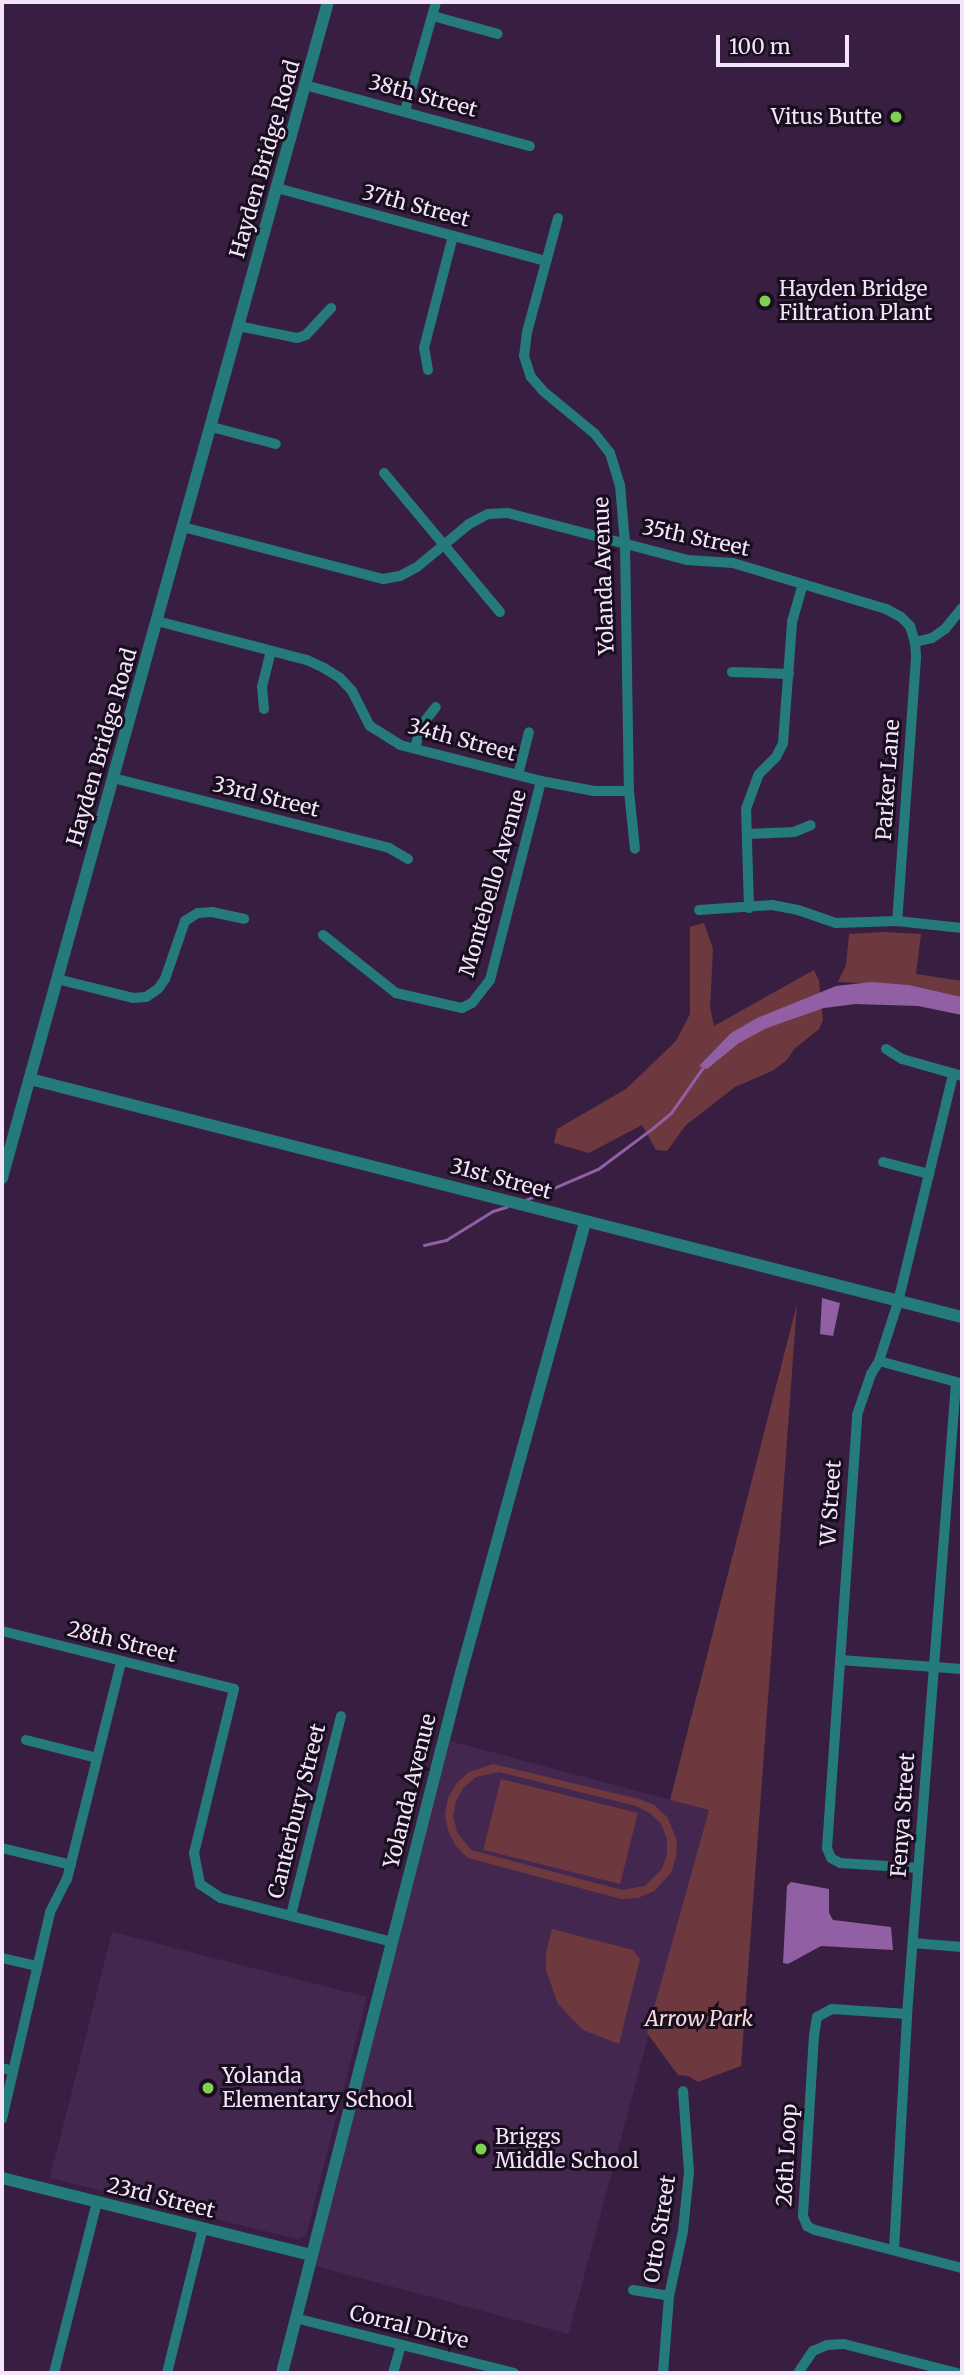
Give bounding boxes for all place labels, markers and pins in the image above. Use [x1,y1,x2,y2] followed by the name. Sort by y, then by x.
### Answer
[771,104,882,130] place label: Vitus Butte
[888,109,904,125] marker: Vitus Butte
[779,276,932,326] place label: Hayden Bridge Filtration Plant
[757,293,773,309] marker: Hayden Bridge Filtration Plant
[222,2063,413,2113] place label: Yolanda Elementary School
[200,2080,216,2096] marker: Yolanda Elementary School
[495,2124,639,2174] place label: Briggs Middle School
[473,2141,489,2157] marker: Briggs Middle School

